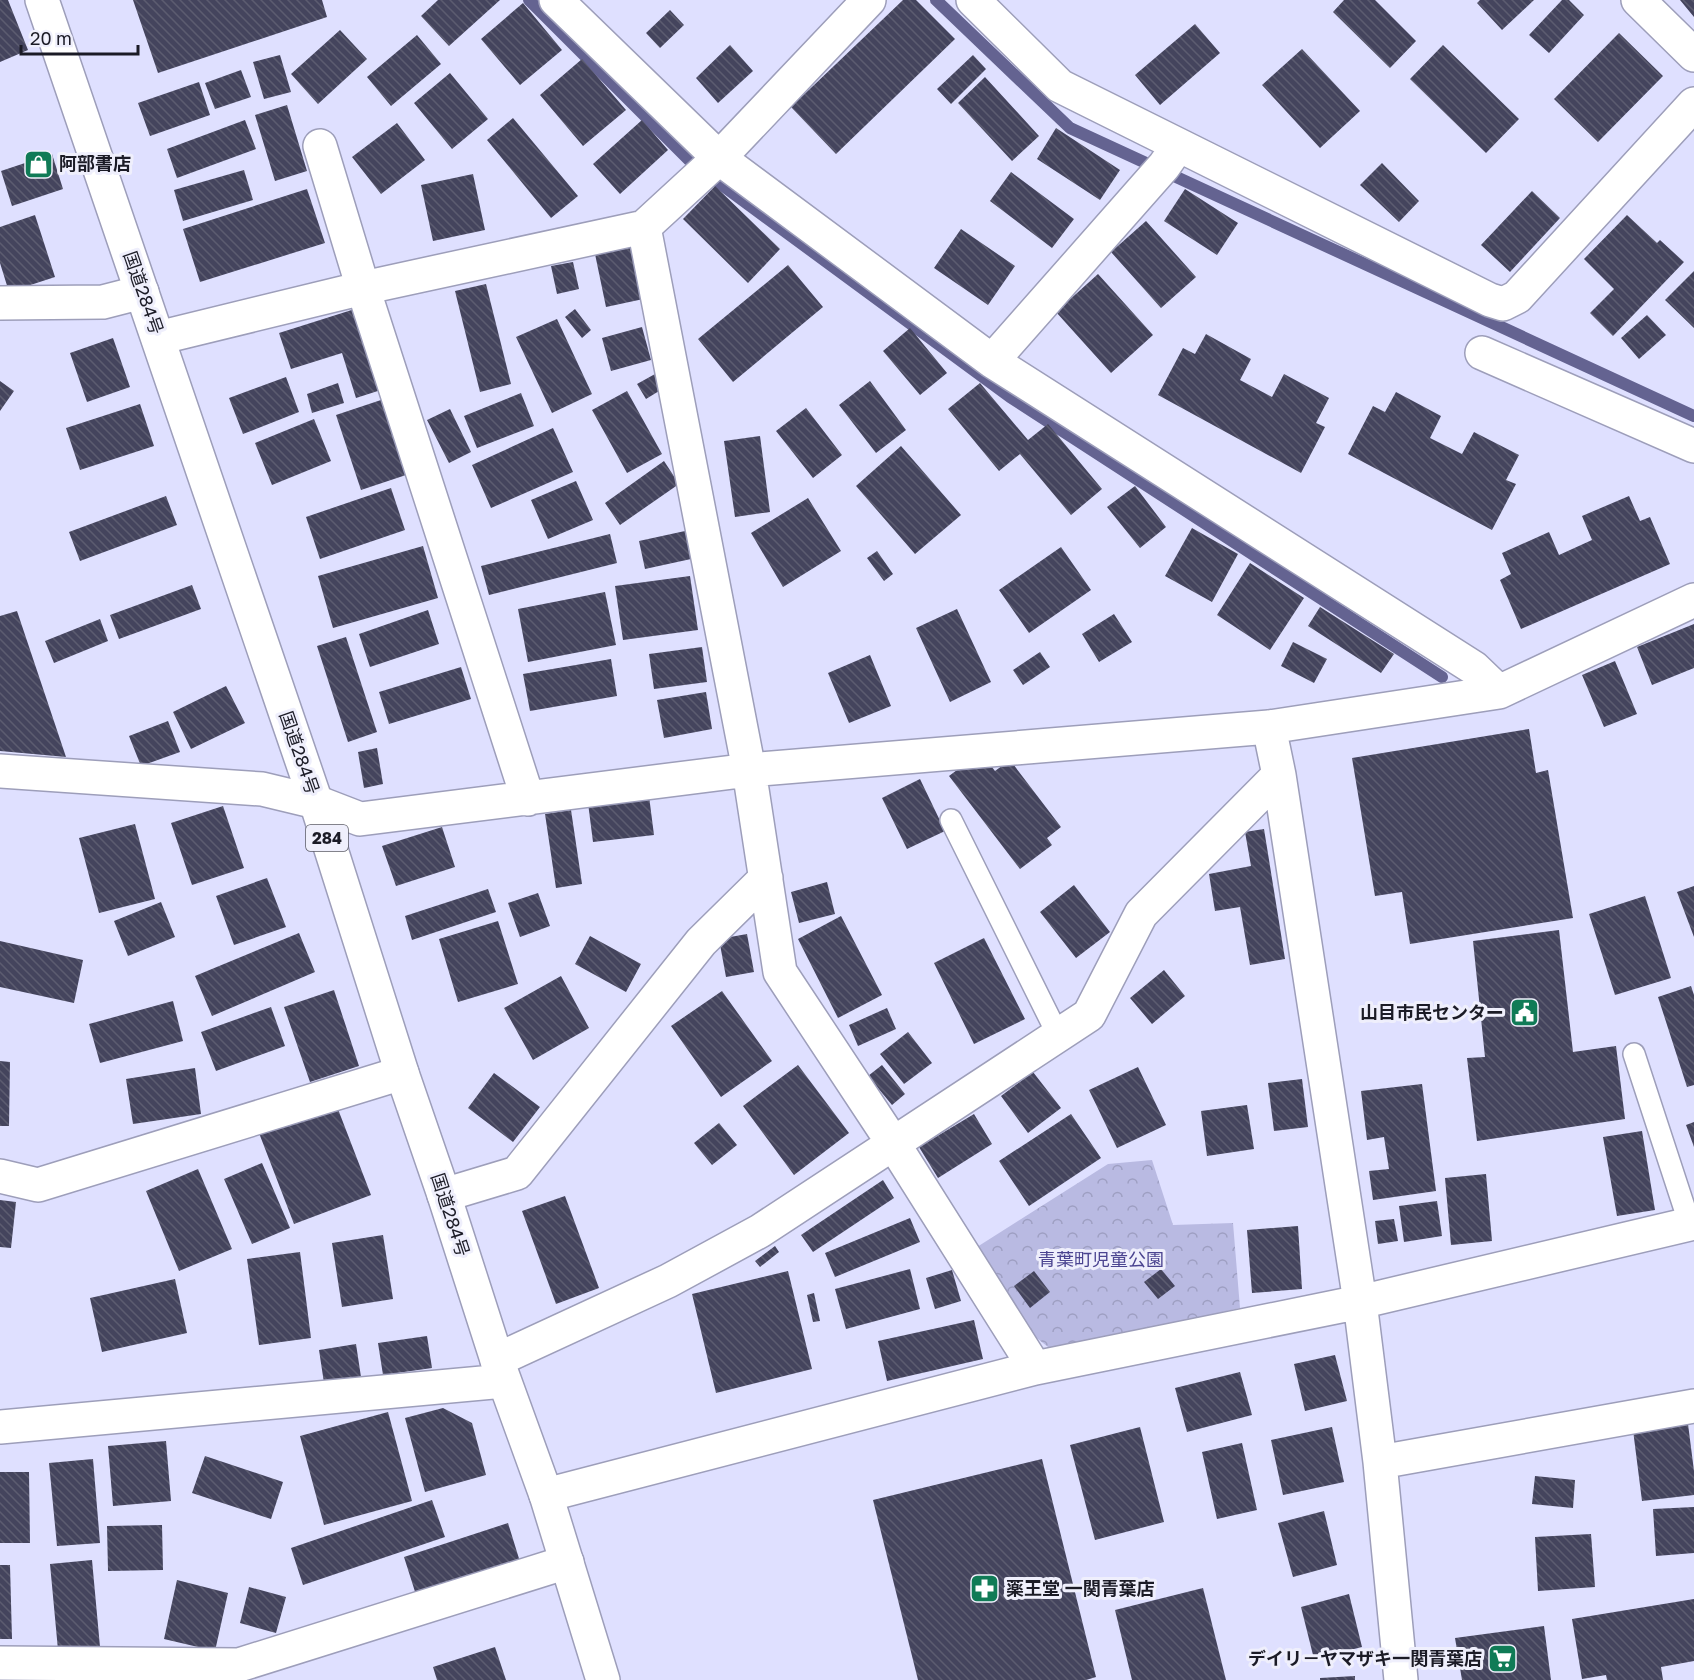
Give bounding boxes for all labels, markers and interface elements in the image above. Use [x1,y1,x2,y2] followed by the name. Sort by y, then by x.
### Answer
[21,18,138,56] scale bar
[30,27,72,49] text: 20 m
[22,148,54,180] shop icon: 阿部書店
[59,152,131,174] place label: 阿部書店
[119,248,168,337] street label: 国道284号
[275,708,324,797] street label: 国道284号
[306,825,348,851] road number: 284
[1509,997,1541,1029] public building icon: 山目市民センター
[1360,1001,1504,1023] place label: 山目市民センター
[427,1170,475,1259] street label: 国道284号
[1038,1248,1164,1270] park label: 青葉町児童公園
[969,1573,1001,1605] pharmacy icon: 薬王堂 一関青葉店
[1006,1577,1155,1599] place label: 薬王堂 一関青葉店
[1487,1643,1519,1675] supermarket icon: デイリ－ヤマザキ一関青葉店
[1248,1647,1482,1669] place label: デイリ－ヤマザキ一関青葉店

